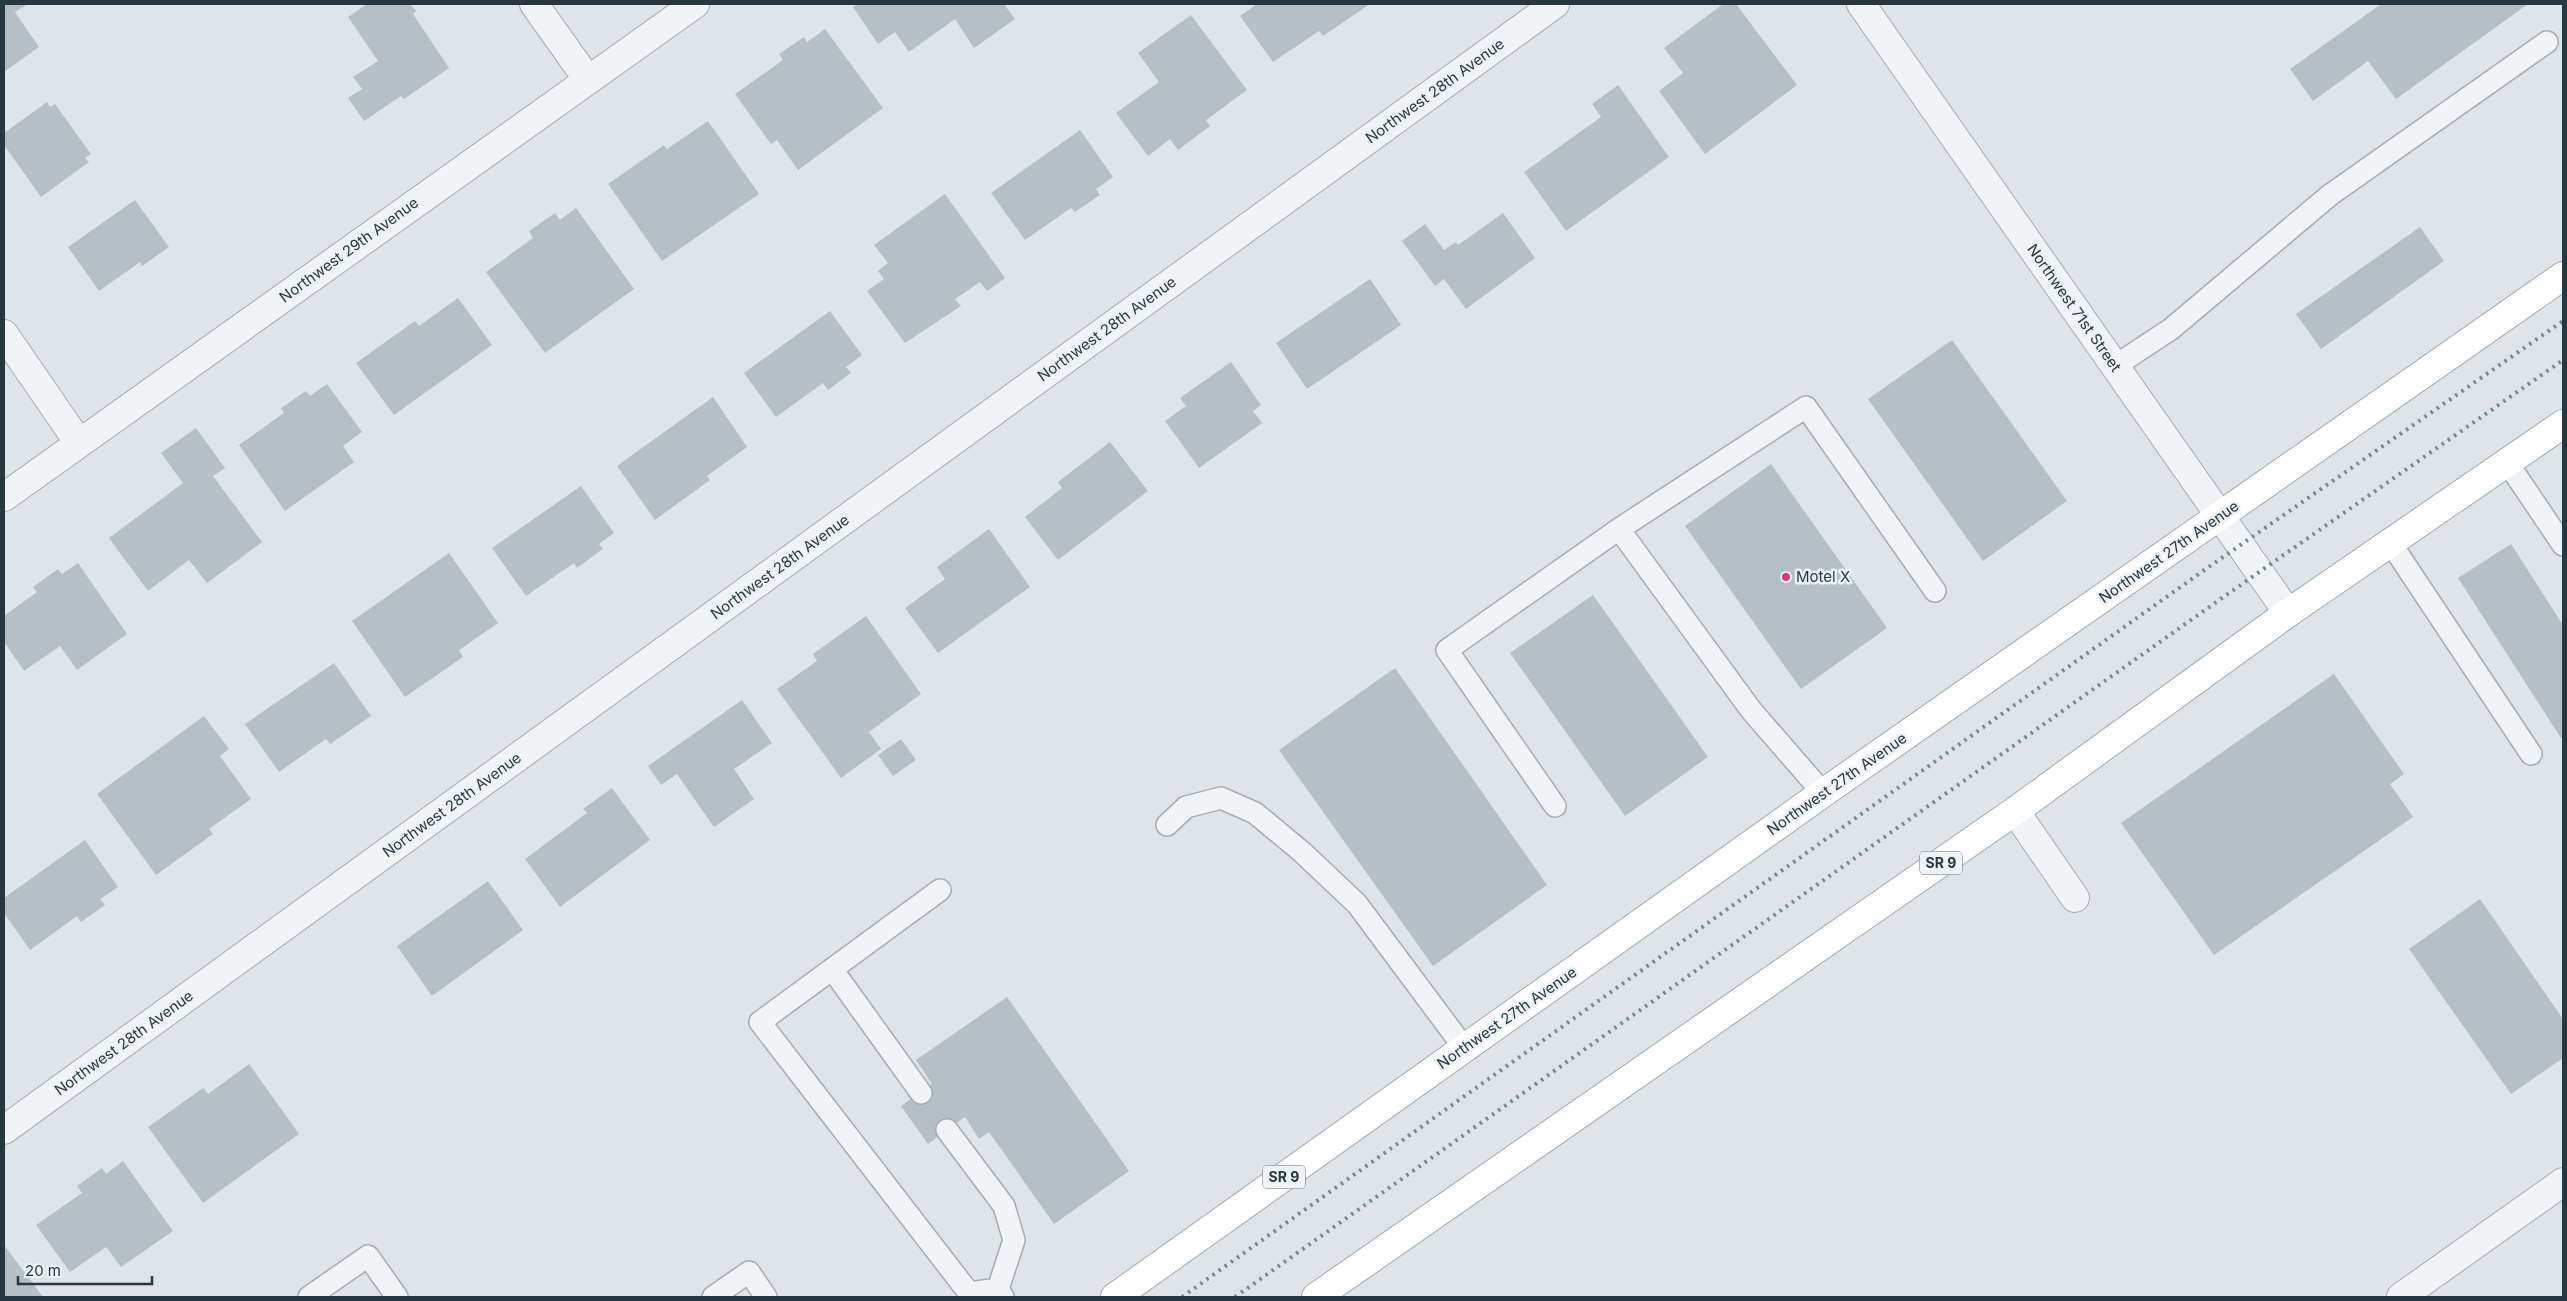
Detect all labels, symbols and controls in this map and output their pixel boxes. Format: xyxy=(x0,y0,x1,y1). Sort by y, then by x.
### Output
street label: Northwest 28th Avenue xyxy=(1362,34,1508,147)
street label: Northwest 29th Avenue xyxy=(276,193,422,306)
street label: Northwest 71st Street xyxy=(2023,240,2126,375)
street label: Northwest 28th Avenue xyxy=(1034,272,1180,385)
street label: Northwest 27th Avenue xyxy=(2095,496,2242,607)
street label: Northwest 28th Avenue xyxy=(707,510,853,623)
place label: Motel X xyxy=(1796,567,1850,586)
marker: Motel X xyxy=(1780,571,1792,583)
street label: Northwest 27th Avenue xyxy=(1763,728,1910,839)
street label: Northwest 28th Avenue xyxy=(379,748,525,861)
road number: SR 9 xyxy=(1920,851,1962,874)
street label: Northwest 27th Avenue xyxy=(1433,962,1580,1073)
street label: Northwest 28th Avenue xyxy=(51,986,197,1099)
road number: SR 9 xyxy=(1263,1166,1305,1188)
scale bar xyxy=(18,1254,151,1286)
text: 20 m xyxy=(25,1261,61,1280)

